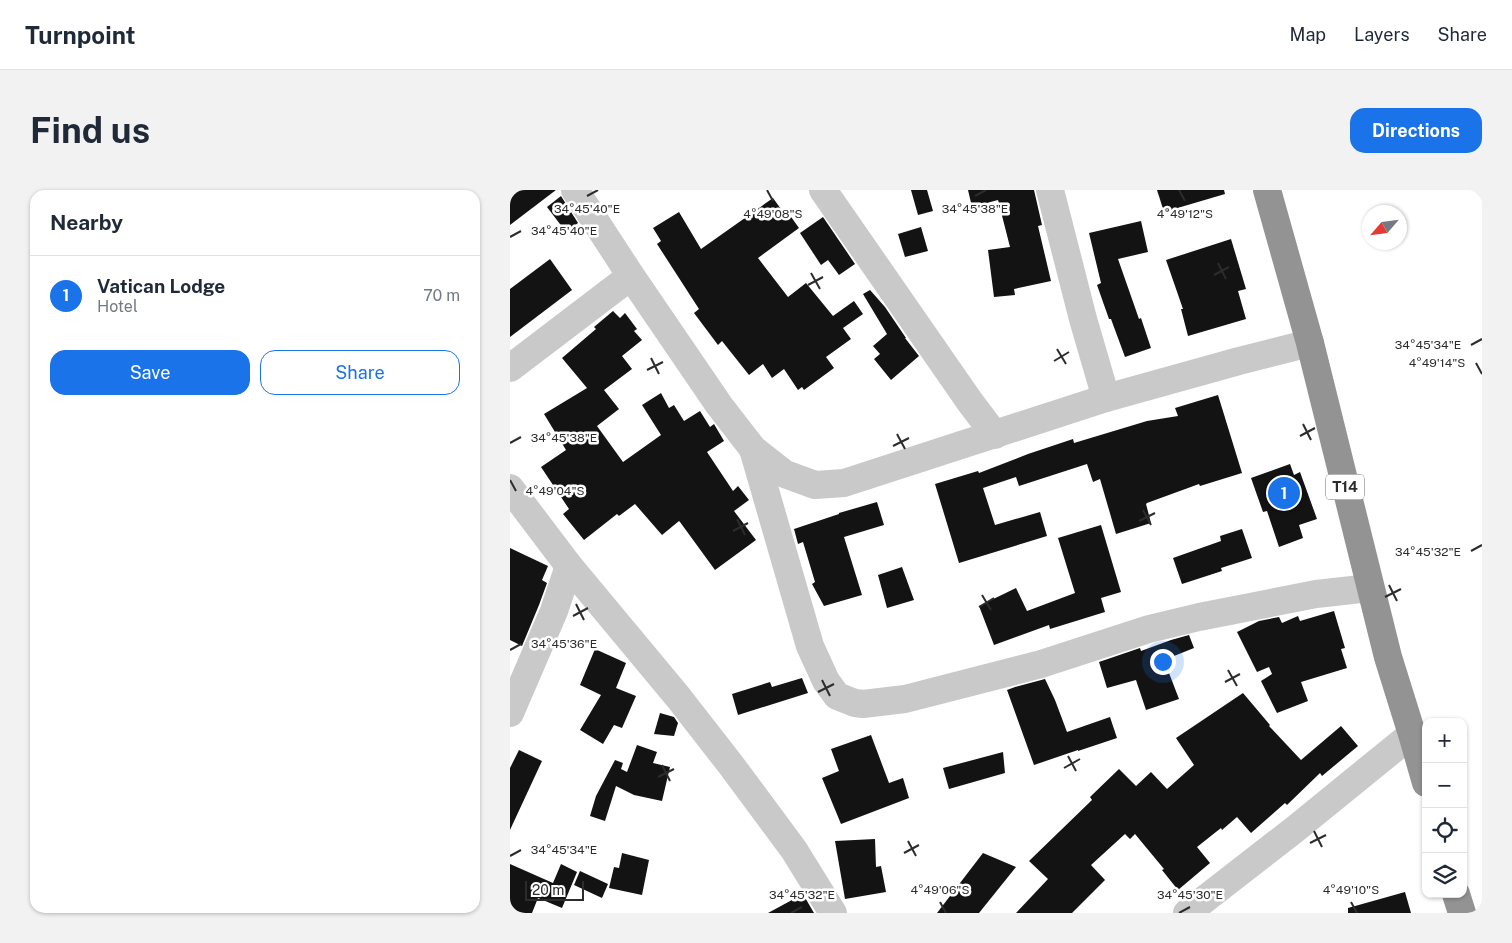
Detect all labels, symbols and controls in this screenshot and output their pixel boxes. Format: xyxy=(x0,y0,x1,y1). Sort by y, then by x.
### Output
text: Turnpoint xyxy=(25,21,135,49)
text: Map xyxy=(1290,24,1326,45)
text: Layers xyxy=(1354,24,1410,45)
text: Share xyxy=(1438,24,1487,45)
button: Directions xyxy=(1350,108,1482,153)
text: Find us xyxy=(30,110,150,151)
text: 34°45'40"E xyxy=(554,202,620,216)
text: 34°45'38"E xyxy=(942,202,1008,216)
north arrow xyxy=(1362,205,1407,250)
text: 4°49'08"S xyxy=(743,207,803,221)
text: 4°49'12"S xyxy=(1157,207,1213,221)
text: Nearby xyxy=(50,210,123,235)
text: 34°45'40"E xyxy=(531,224,597,238)
text: Vatican Lodge xyxy=(97,275,225,297)
text: 1 xyxy=(63,286,69,305)
text: 70 m xyxy=(423,286,460,305)
text: Hotel xyxy=(97,297,138,316)
text: 34°45'34"E xyxy=(1395,338,1461,352)
button: Save xyxy=(50,350,250,395)
button: Share xyxy=(260,350,460,395)
text: 4°49'14"S xyxy=(1409,356,1465,370)
text: 34°45'38"E xyxy=(531,431,597,445)
pin: 1 xyxy=(1268,474,1300,512)
road number: T14 xyxy=(1326,474,1364,500)
text: 4°49'04"S xyxy=(525,484,585,498)
text: 34°45'32"E xyxy=(1395,545,1461,559)
text: 34°45'36"E xyxy=(531,637,597,651)
your location xyxy=(1150,649,1176,675)
map controls xyxy=(1422,718,1467,898)
button: + xyxy=(1422,718,1467,763)
button: − xyxy=(1422,763,1467,808)
button: locate xyxy=(1422,808,1467,853)
text: 34°45'34"E xyxy=(531,843,597,857)
button: layers xyxy=(1422,853,1467,898)
scale bar xyxy=(525,878,584,901)
text: 20 m xyxy=(532,882,564,898)
text: 4°49'06"S xyxy=(911,883,970,897)
text: 4°49'10"S xyxy=(1323,883,1379,897)
text: 34°45'32"E xyxy=(769,888,835,902)
text: 34°45'30"E xyxy=(1157,888,1223,902)

